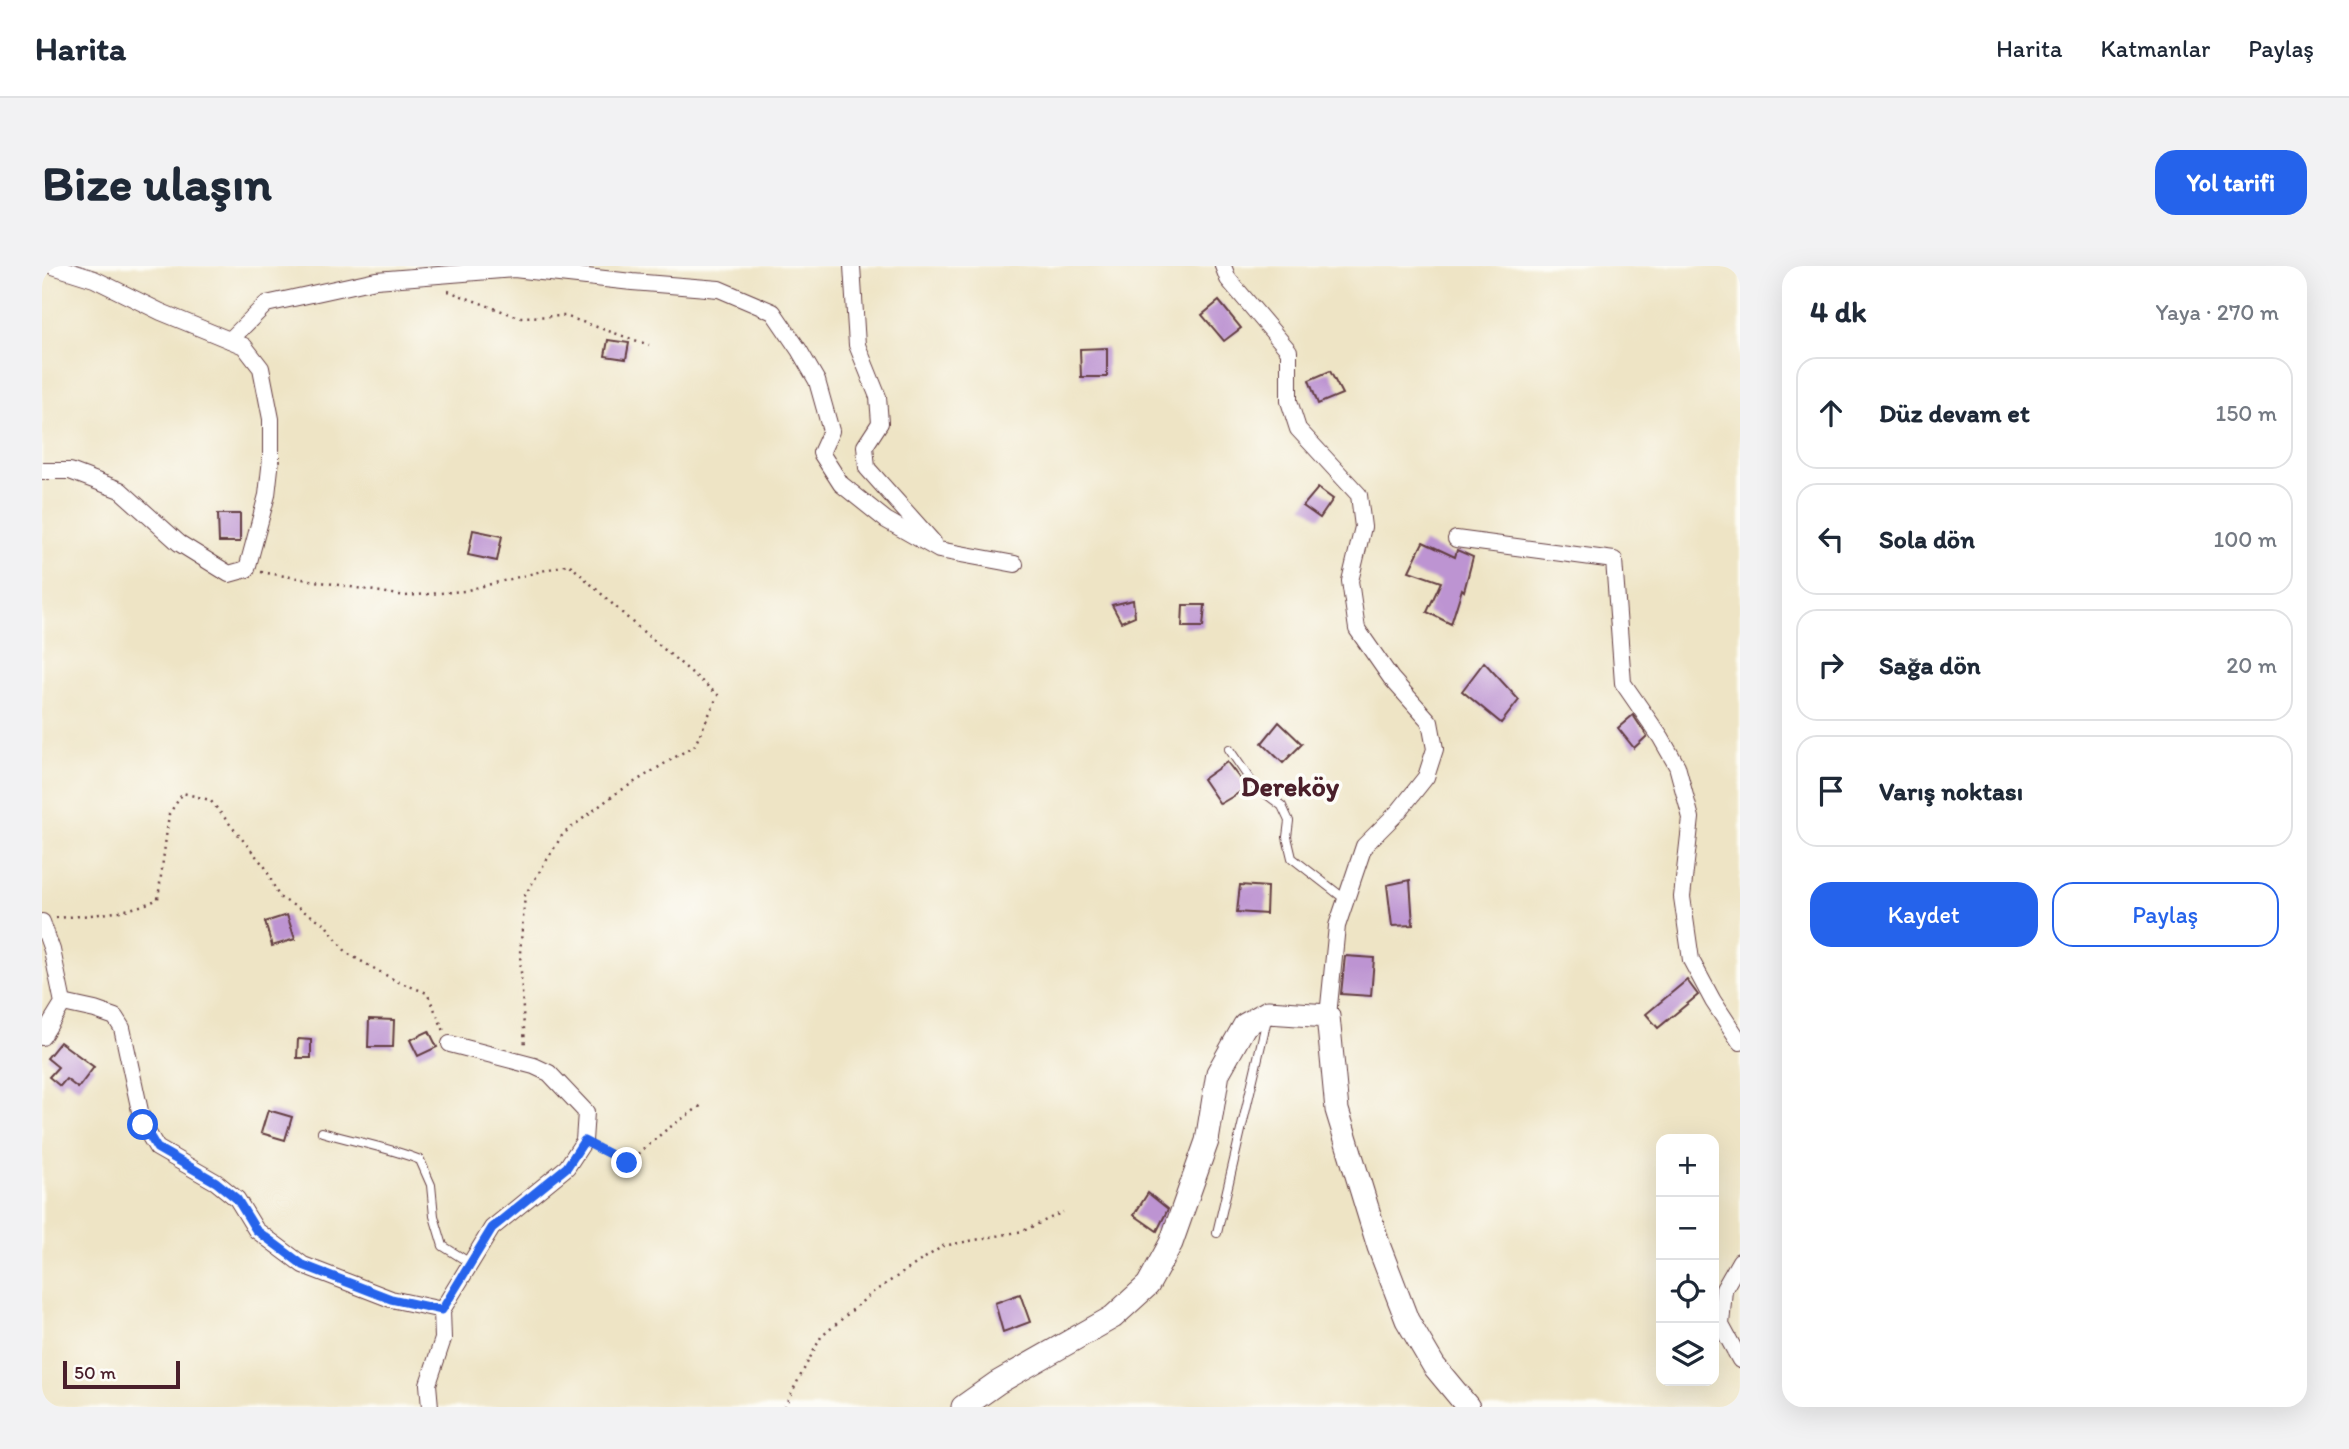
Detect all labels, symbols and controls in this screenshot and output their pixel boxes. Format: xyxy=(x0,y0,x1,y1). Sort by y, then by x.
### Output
text: Harita xyxy=(35,29,126,68)
text: Harita xyxy=(1996,34,2062,63)
text: Katmanlar xyxy=(2100,34,2210,63)
text: Paylaş xyxy=(2248,34,2314,63)
button: Yol tarifi xyxy=(2155,150,2307,215)
text: Bize ulaşın xyxy=(42,153,272,212)
text: 4 dk xyxy=(1810,293,1867,330)
text: Yaya · 270 m xyxy=(2156,298,2279,326)
icon: ahead xyxy=(1812,394,1850,432)
text: Düz devam et xyxy=(1879,397,2030,429)
text: 150 m xyxy=(2216,399,2277,427)
icon: left xyxy=(1812,520,1850,558)
text: Sola dön xyxy=(1879,523,1975,555)
text: 100 m xyxy=(2213,525,2277,553)
icon: right xyxy=(1812,646,1850,684)
text: Sağa dön xyxy=(1879,649,1981,681)
text: 20 m xyxy=(2226,651,2277,679)
district label: Dereköy xyxy=(1241,769,1340,803)
icon: arrive xyxy=(1812,772,1850,810)
text: Varış noktası xyxy=(1879,775,2023,807)
button: Kaydet xyxy=(1810,882,2038,947)
button: Paylaş xyxy=(2052,882,2279,947)
route start xyxy=(127,1109,158,1140)
map controls xyxy=(1656,1134,1719,1386)
button: + xyxy=(1656,1134,1719,1197)
route end xyxy=(611,1147,642,1178)
button: − xyxy=(1656,1197,1719,1260)
button: locate xyxy=(1656,1260,1719,1323)
button: layers xyxy=(1656,1323,1719,1386)
scale bar xyxy=(63,1358,180,1390)
text: 50 m xyxy=(74,1361,116,1384)

